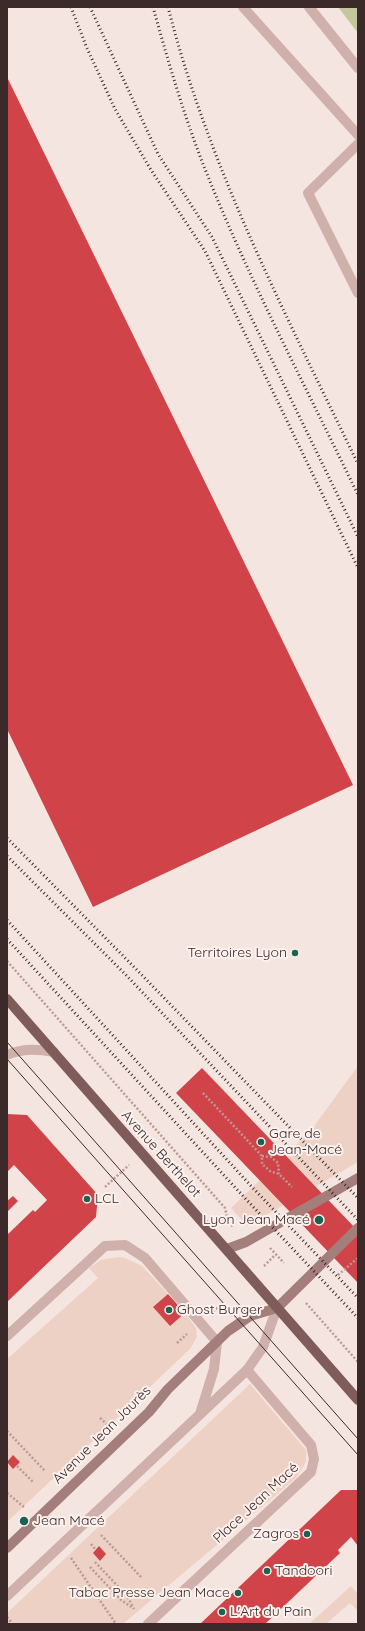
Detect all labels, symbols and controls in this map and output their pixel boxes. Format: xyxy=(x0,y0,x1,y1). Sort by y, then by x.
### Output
place label: Territoires Lyon xyxy=(187,945,287,961)
marker: Territoires Lyon xyxy=(290,948,300,958)
street label: Avenue Berthelot xyxy=(118,1107,204,1201)
place label: Gare de Jean-Macé xyxy=(269,1126,342,1158)
marker: Gare de Jean-Macé xyxy=(256,1137,266,1147)
place label: LCL xyxy=(95,1191,119,1207)
marker: LCL xyxy=(82,1194,92,1204)
place label: Lyon Jean Macé xyxy=(203,1212,310,1228)
marker: Lyon Jean Macé xyxy=(313,1214,325,1226)
place label: Ghost Burger xyxy=(177,1302,262,1318)
marker: Ghost Burger xyxy=(164,1305,174,1315)
street label: Avenue Jean Jaurès xyxy=(49,1382,155,1488)
street label: Place Jean Macé xyxy=(210,1459,302,1547)
place label: Jean Macé xyxy=(33,1513,105,1529)
marker: Jean Macé xyxy=(18,1515,30,1527)
place label: Zagros xyxy=(253,1526,299,1542)
marker: Zagros xyxy=(302,1529,312,1539)
place label: Tandoori xyxy=(275,1563,332,1579)
marker: Tandoori xyxy=(262,1566,272,1576)
place label: Tabac Presse Jean Mace xyxy=(69,1585,230,1601)
marker: Tabac Presse Jean Mace xyxy=(233,1588,243,1598)
place label: L'Art du Pain xyxy=(230,1604,312,1620)
marker: L'Art du Pain xyxy=(217,1607,227,1617)

